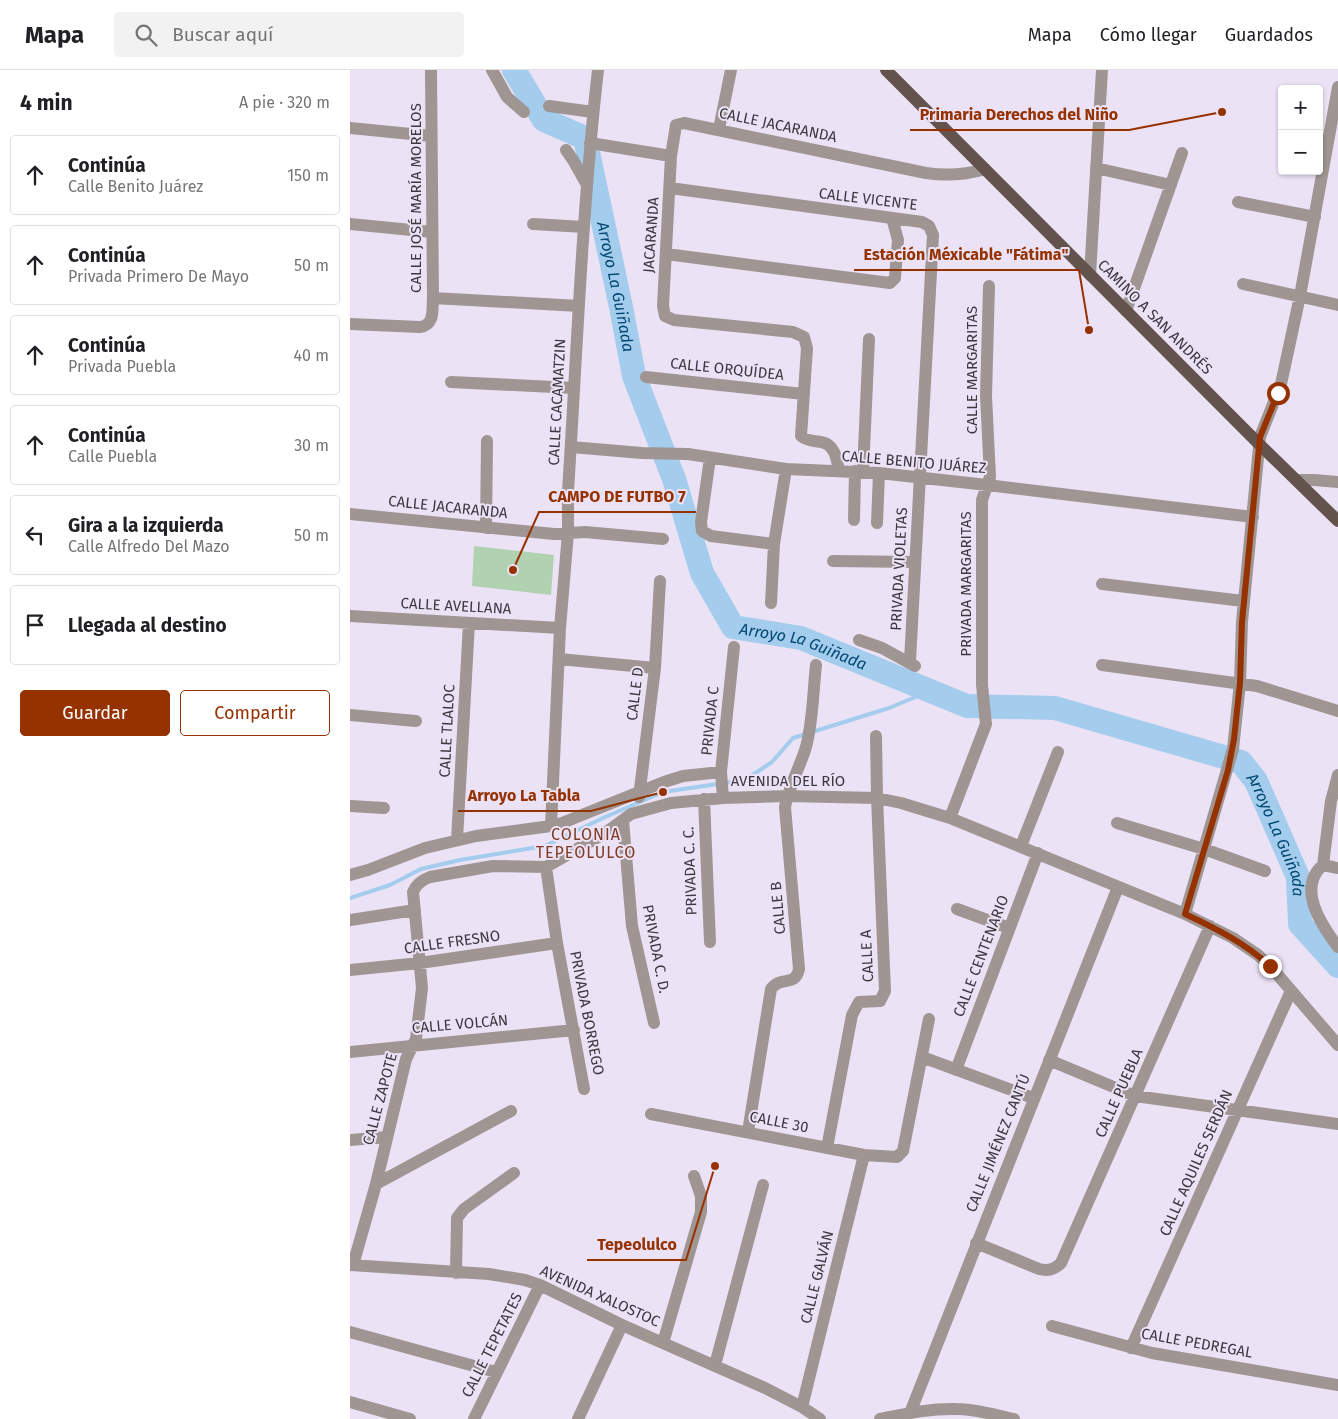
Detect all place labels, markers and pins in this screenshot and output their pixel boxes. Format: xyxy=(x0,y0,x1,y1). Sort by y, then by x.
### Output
callout: Primaria Derechos del Niño xyxy=(910,99,1129,130)
callout: Estación Méxicable "Fátima" xyxy=(854,239,1079,270)
callout: CAMPO DE FUTBO 7 xyxy=(539,481,696,512)
callout: Arroyo La Tabla xyxy=(458,780,591,811)
callout: Tepeolulco xyxy=(587,1229,686,1260)

